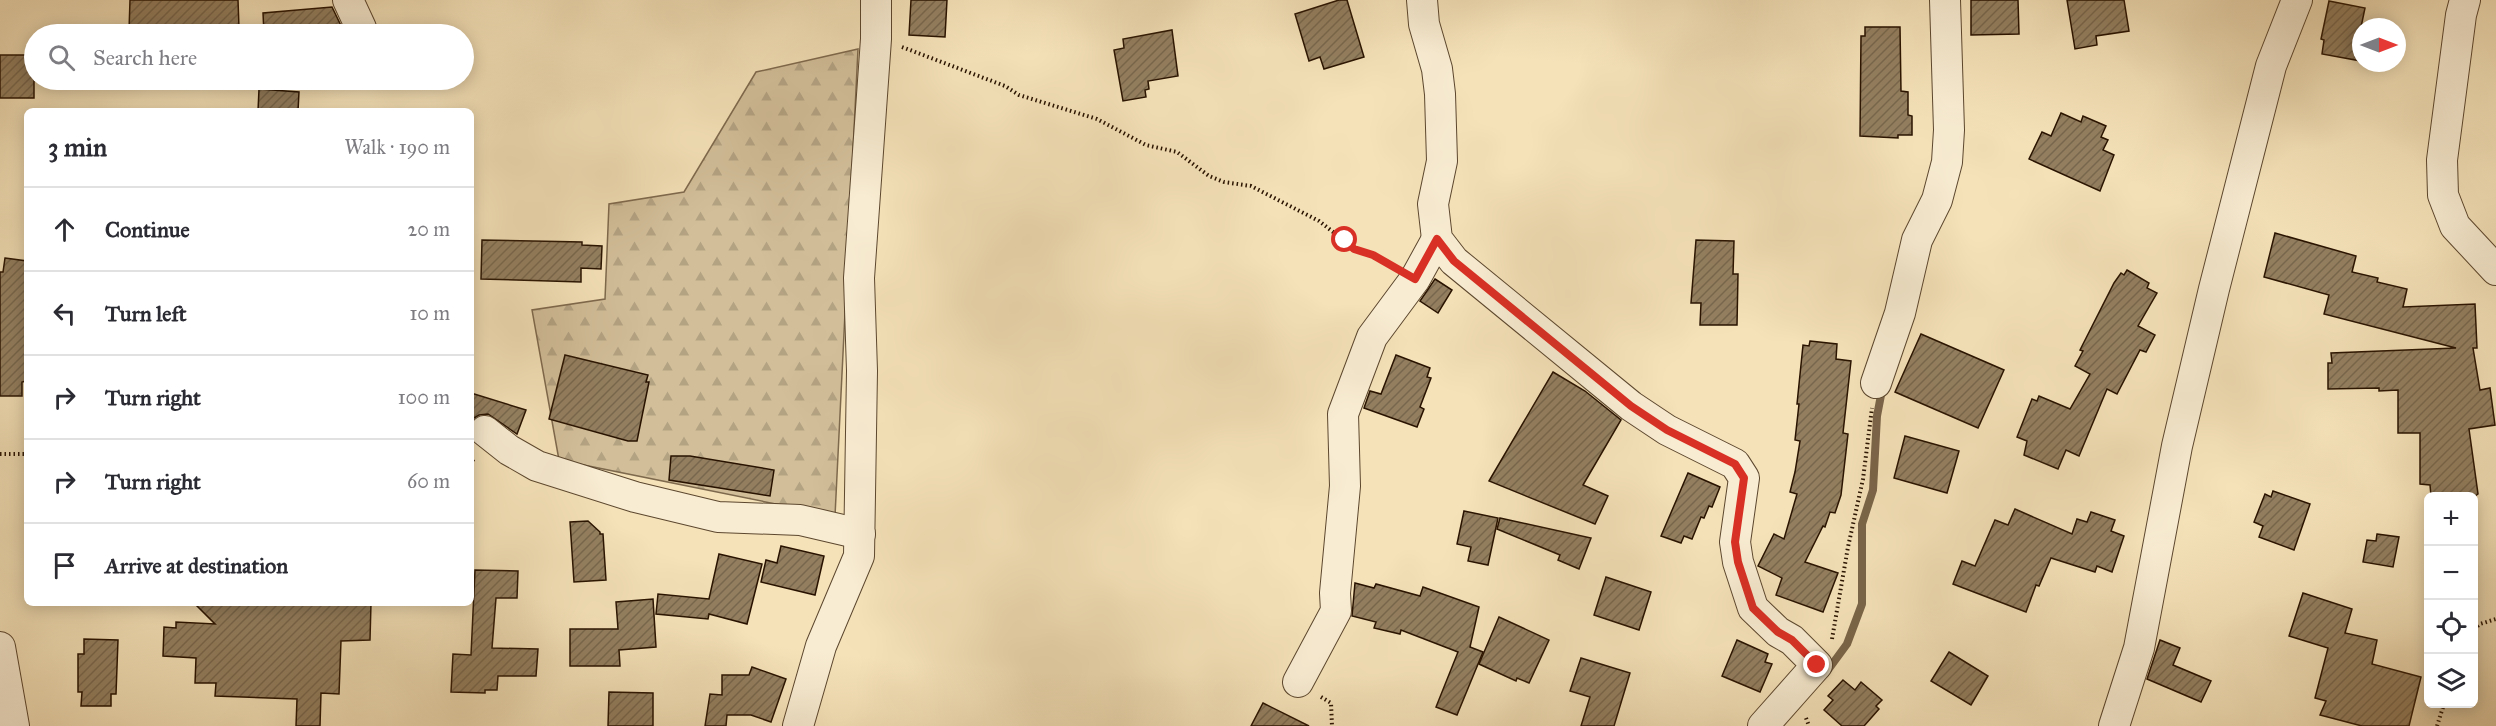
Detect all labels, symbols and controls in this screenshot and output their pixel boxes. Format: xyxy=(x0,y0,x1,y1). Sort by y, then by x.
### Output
north arrow xyxy=(2352,18,2406,72)
search box xyxy=(24,24,474,90)
icon: search xyxy=(45,41,78,74)
text: Search here xyxy=(93,44,197,71)
text: 3 min xyxy=(48,131,107,163)
text: Walk · 190 m xyxy=(345,135,450,159)
icon: ahead xyxy=(48,213,81,246)
text: Continue xyxy=(105,216,190,243)
text: 20 m xyxy=(407,217,450,241)
route start xyxy=(1331,226,1357,252)
icon: left xyxy=(48,297,81,330)
text: Turn left xyxy=(105,300,187,327)
text: 10 m xyxy=(409,301,450,325)
icon: right xyxy=(48,381,81,414)
text: Turn right xyxy=(105,384,201,411)
text: 100 m xyxy=(398,385,450,409)
icon: right xyxy=(48,465,81,498)
text: Turn right xyxy=(105,468,201,495)
text: 60 m xyxy=(407,469,450,493)
map controls xyxy=(2424,492,2478,708)
button: + xyxy=(2424,492,2478,546)
button: − xyxy=(2424,546,2478,600)
icon: arrive xyxy=(48,549,81,582)
text: Arrive at destination xyxy=(105,552,288,579)
button: locate xyxy=(2424,600,2478,654)
route end xyxy=(1803,651,1829,677)
button: layers xyxy=(2424,654,2478,708)

